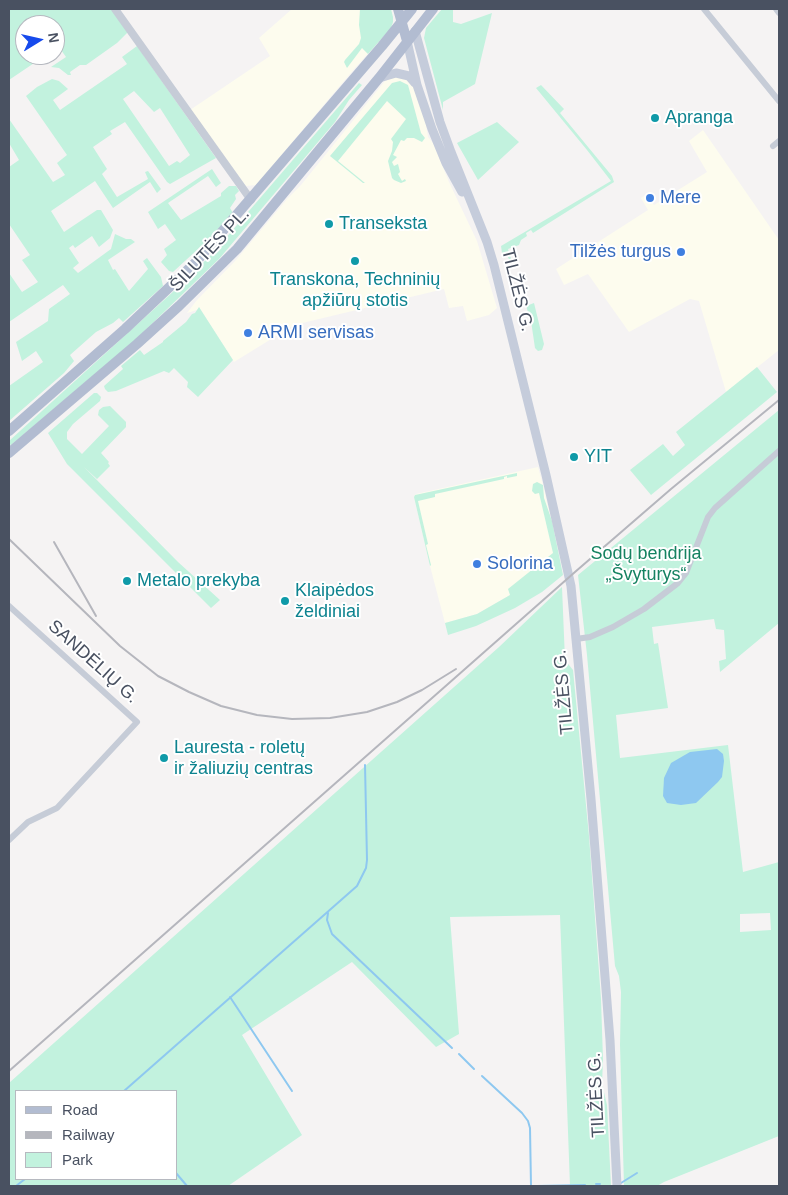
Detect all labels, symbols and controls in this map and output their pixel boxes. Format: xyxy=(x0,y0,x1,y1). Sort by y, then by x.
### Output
north arrow xyxy=(15,15,65,65)
text: N xyxy=(45,32,63,44)
place label: Apranga xyxy=(665,107,733,129)
marker: Apranga xyxy=(649,112,661,124)
place label: Mere xyxy=(660,187,701,209)
marker: Mere xyxy=(644,192,656,204)
street label: ŠILUTĖS PL. xyxy=(166,203,254,297)
place label: Transeksta xyxy=(339,213,427,235)
marker: Transeksta xyxy=(323,218,335,230)
place label: Tilžės turgus xyxy=(570,241,671,263)
street label: TILŽĖS G. xyxy=(496,246,538,334)
marker: Tilžės turgus xyxy=(675,246,687,258)
marker: Transkona, Techninių apžiūrų stotis xyxy=(349,255,361,267)
place label: Transkona, Techninių apžiūrų stotis xyxy=(270,269,440,312)
place label: ARMI servisas xyxy=(258,322,374,344)
marker: ARMI servisas xyxy=(242,327,254,339)
place label: YIT xyxy=(584,446,612,468)
marker: YIT xyxy=(568,451,580,463)
park label: Sodų bendrija „Švyturys“ xyxy=(590,543,702,586)
place label: Solorina xyxy=(487,553,553,575)
marker: Solorina xyxy=(471,558,483,570)
place label: Metalo prekyba xyxy=(137,570,260,592)
marker: Metalo prekyba xyxy=(121,575,133,587)
place label: Klaipėdos želdiniai xyxy=(295,580,374,622)
marker: Klaipėdos želdiniai xyxy=(279,595,291,607)
street label: SANDĖLIŲ G. xyxy=(43,616,143,708)
street label: TILŽĖS G. xyxy=(550,649,578,735)
place label: Lauresta - roletų ir žaliuzių centras xyxy=(174,737,313,780)
marker: Lauresta - roletų ir žaliuzių centras xyxy=(158,752,170,764)
street label: TILŽĖS G. xyxy=(584,1052,610,1138)
legend xyxy=(15,1090,178,1180)
text: Road xyxy=(62,1101,98,1118)
text: Railway xyxy=(62,1126,115,1143)
text: Park xyxy=(62,1151,93,1168)

